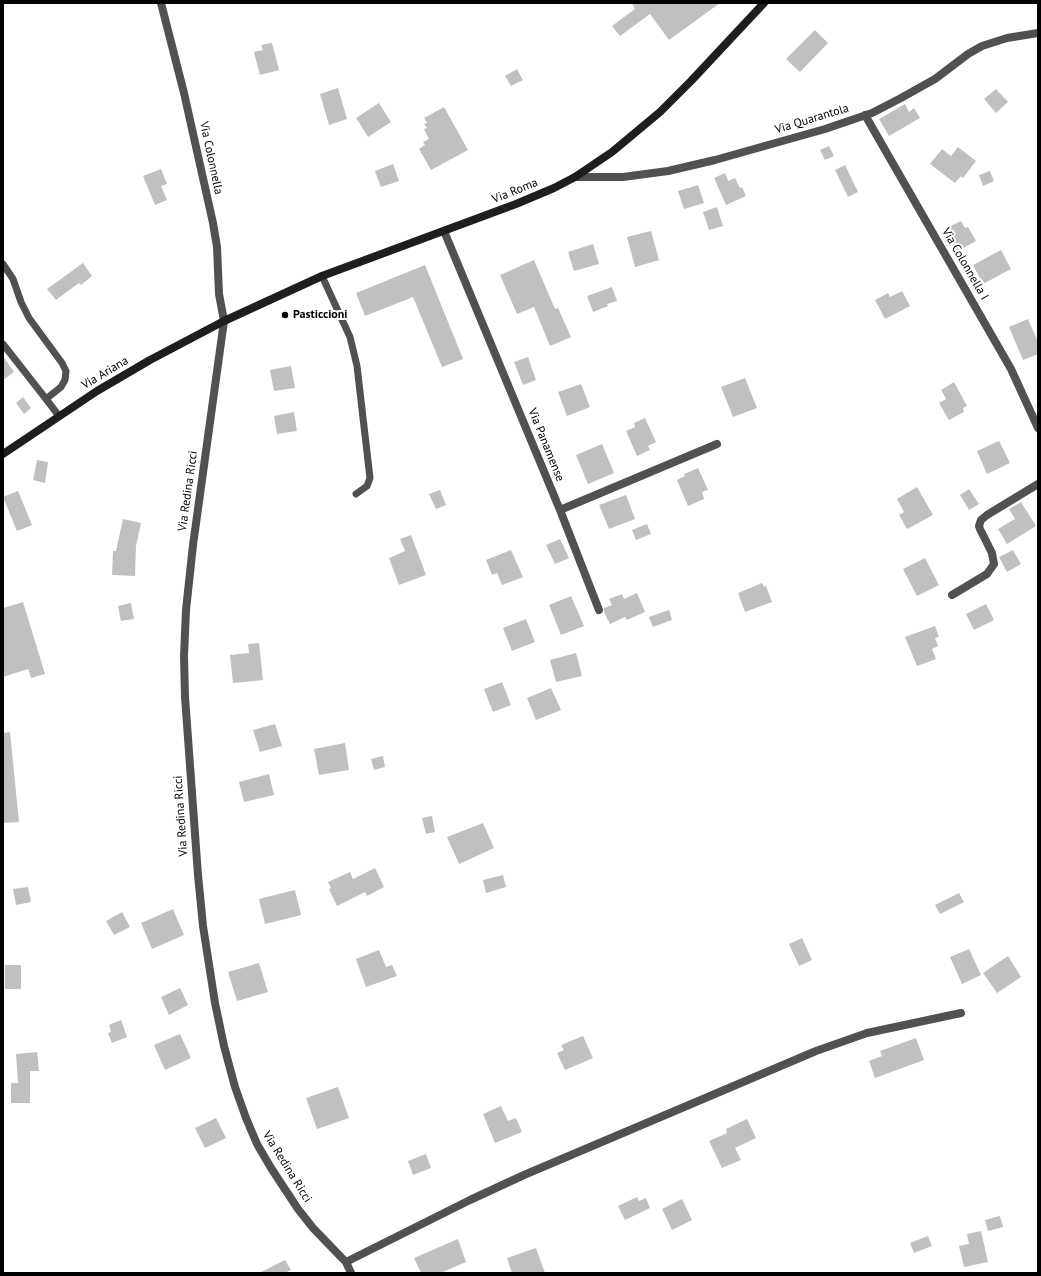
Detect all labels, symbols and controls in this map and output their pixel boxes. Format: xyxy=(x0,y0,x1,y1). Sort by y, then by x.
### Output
street label: Via Quarantola xyxy=(773,101,851,137)
street label: Via Colonnella xyxy=(196,120,226,196)
street label: Via Roma xyxy=(490,175,540,207)
street label: Via Colonnella I xyxy=(939,225,991,303)
place label: Pasticcioni xyxy=(293,308,348,322)
marker: Pasticcioni xyxy=(280,310,290,320)
street label: Via Ariana xyxy=(79,353,131,393)
street label: Via Panamense xyxy=(525,406,567,484)
street label: Via Redina Ricci xyxy=(175,450,201,532)
street label: Via Redina Ricci xyxy=(171,775,191,857)
street label: Via Redina Ricci xyxy=(259,1129,315,1205)

